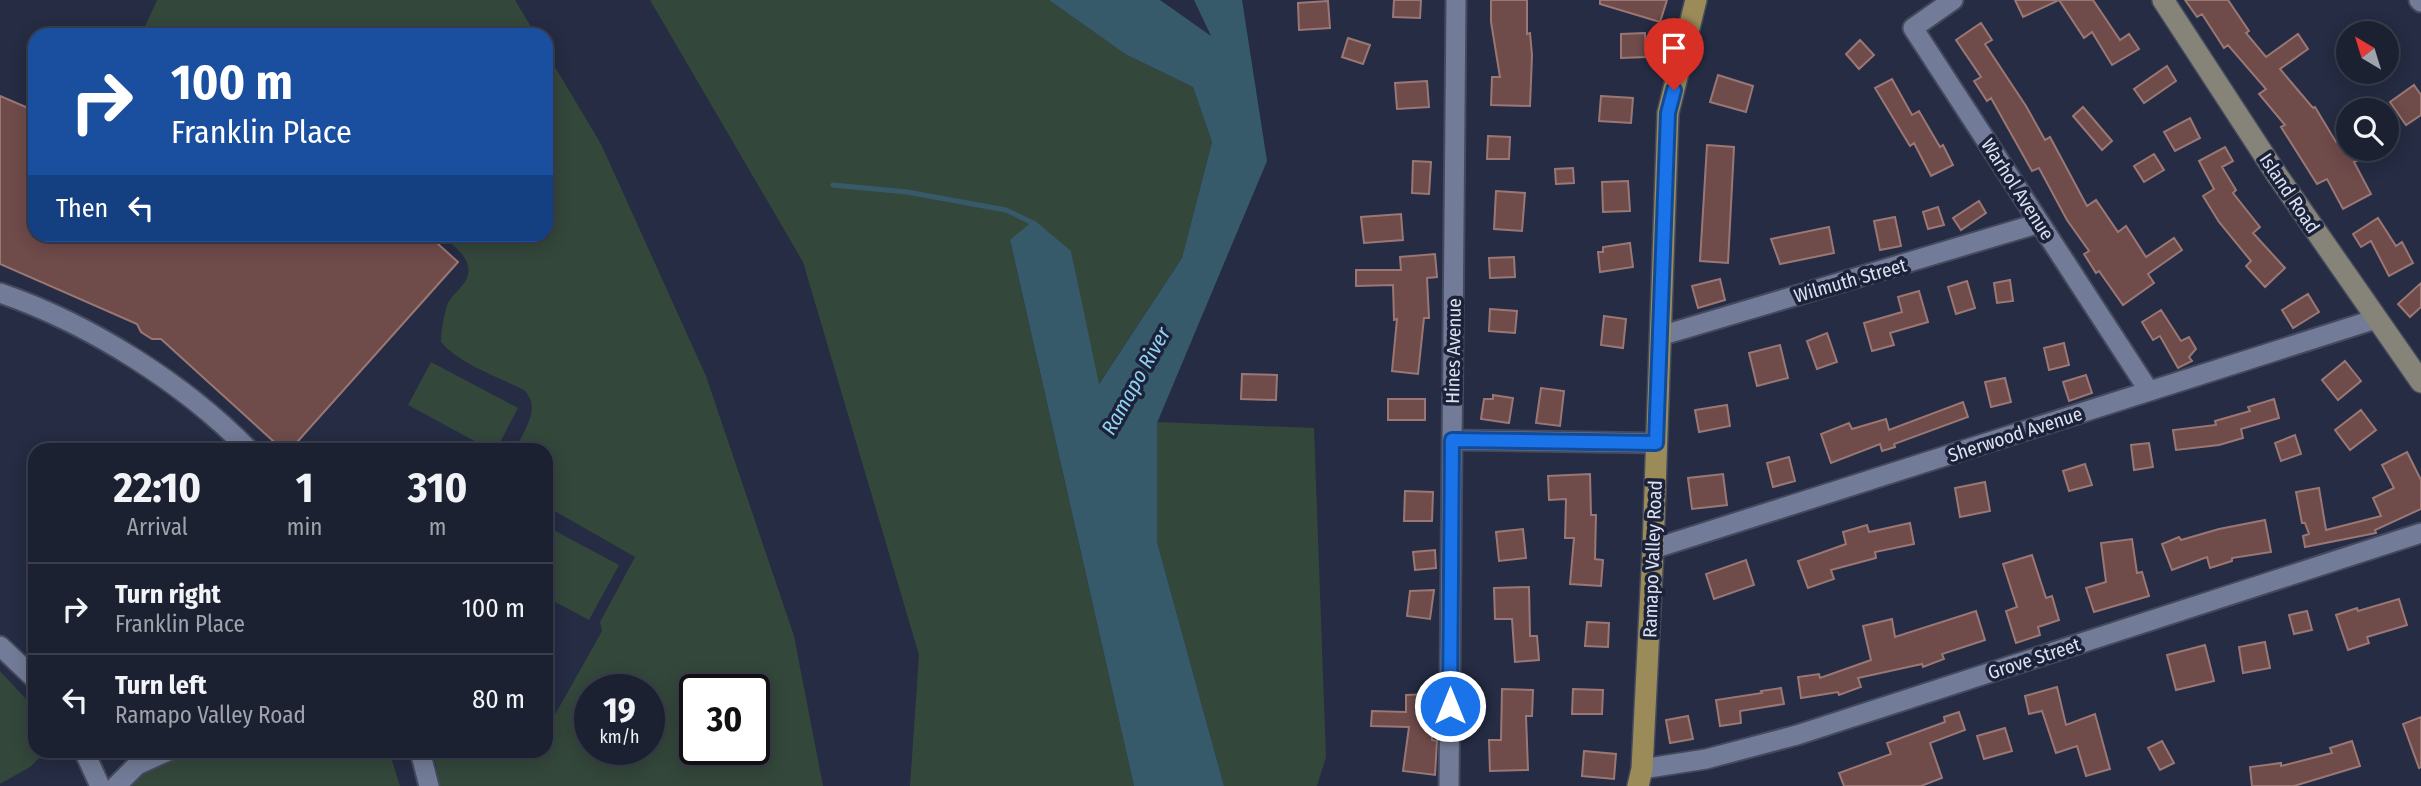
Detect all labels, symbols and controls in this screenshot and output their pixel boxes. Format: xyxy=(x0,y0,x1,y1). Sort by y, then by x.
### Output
pin xyxy=(1644,18,1704,90)
north arrow xyxy=(2336,21,2399,84)
map controls xyxy=(2336,21,2399,161)
icon: arrive xyxy=(1655,29,1693,67)
text: 100 m xyxy=(171,53,293,112)
icon: right xyxy=(56,56,147,147)
button: search xyxy=(2336,98,2399,161)
text: Franklin Place xyxy=(171,113,352,151)
street label: Warhol Avenue xyxy=(1976,134,2059,244)
street label: Island Road xyxy=(2255,149,2325,238)
icon: left xyxy=(122,189,160,227)
text: Then xyxy=(56,193,108,224)
street label: Wilmuth Street xyxy=(1791,253,1910,308)
street label: Hines Avenue xyxy=(1441,298,1466,404)
water label: Ramapo River xyxy=(1096,322,1177,439)
street label: Sherwood Avenue xyxy=(1945,402,2085,467)
text: 22:10 xyxy=(113,463,201,513)
text: 1 xyxy=(296,463,313,513)
text: 310 xyxy=(408,463,468,513)
street label: Ramapo Valley Road xyxy=(1638,480,1667,638)
text: Arrival xyxy=(127,513,188,541)
text: min xyxy=(287,513,322,541)
text: m xyxy=(429,513,447,541)
text: Turn right xyxy=(115,579,221,610)
icon: right xyxy=(56,590,94,628)
text: 100 m xyxy=(462,593,525,624)
text: Franklin Place xyxy=(115,610,245,638)
street label: Grove Street xyxy=(1985,632,2084,684)
position arrow xyxy=(1413,669,1487,743)
text: Turn left xyxy=(115,670,207,701)
speed limit sign: 30 xyxy=(679,674,770,765)
icon: left xyxy=(56,681,94,719)
text: 80 m xyxy=(472,684,525,715)
text: 19 xyxy=(603,689,636,731)
text: Ramapo Valley Road xyxy=(115,701,306,729)
text: km/h xyxy=(599,726,640,748)

